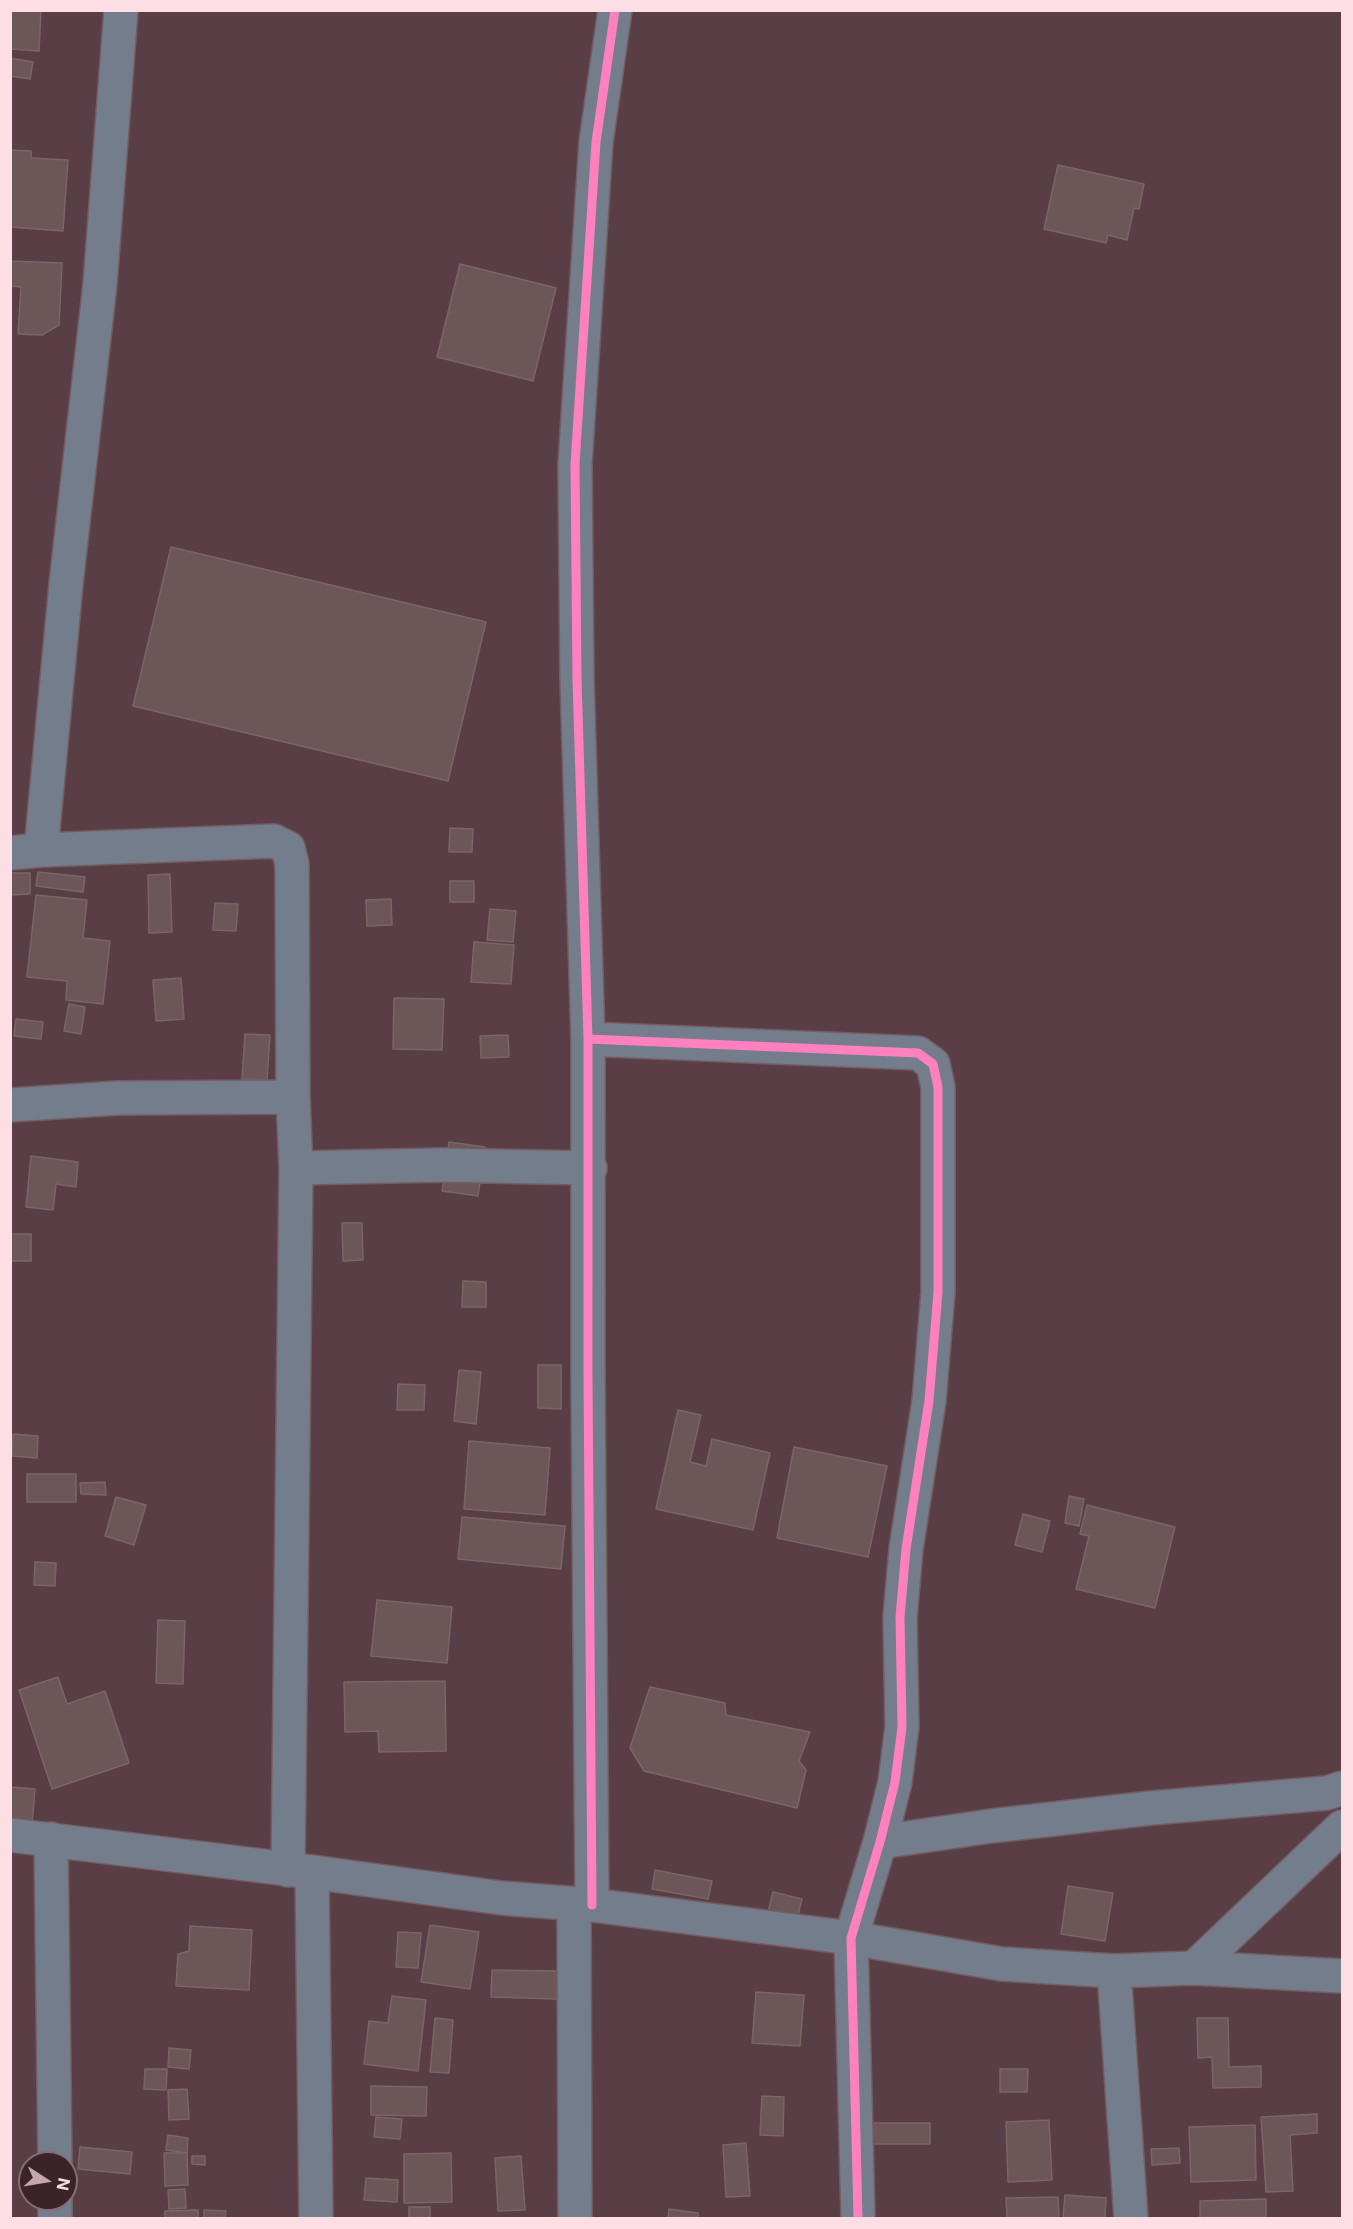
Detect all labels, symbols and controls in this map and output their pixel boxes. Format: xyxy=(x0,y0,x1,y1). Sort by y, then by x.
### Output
north arrow xyxy=(18,2151,78,2211)
text: N xyxy=(53,2176,75,2192)

